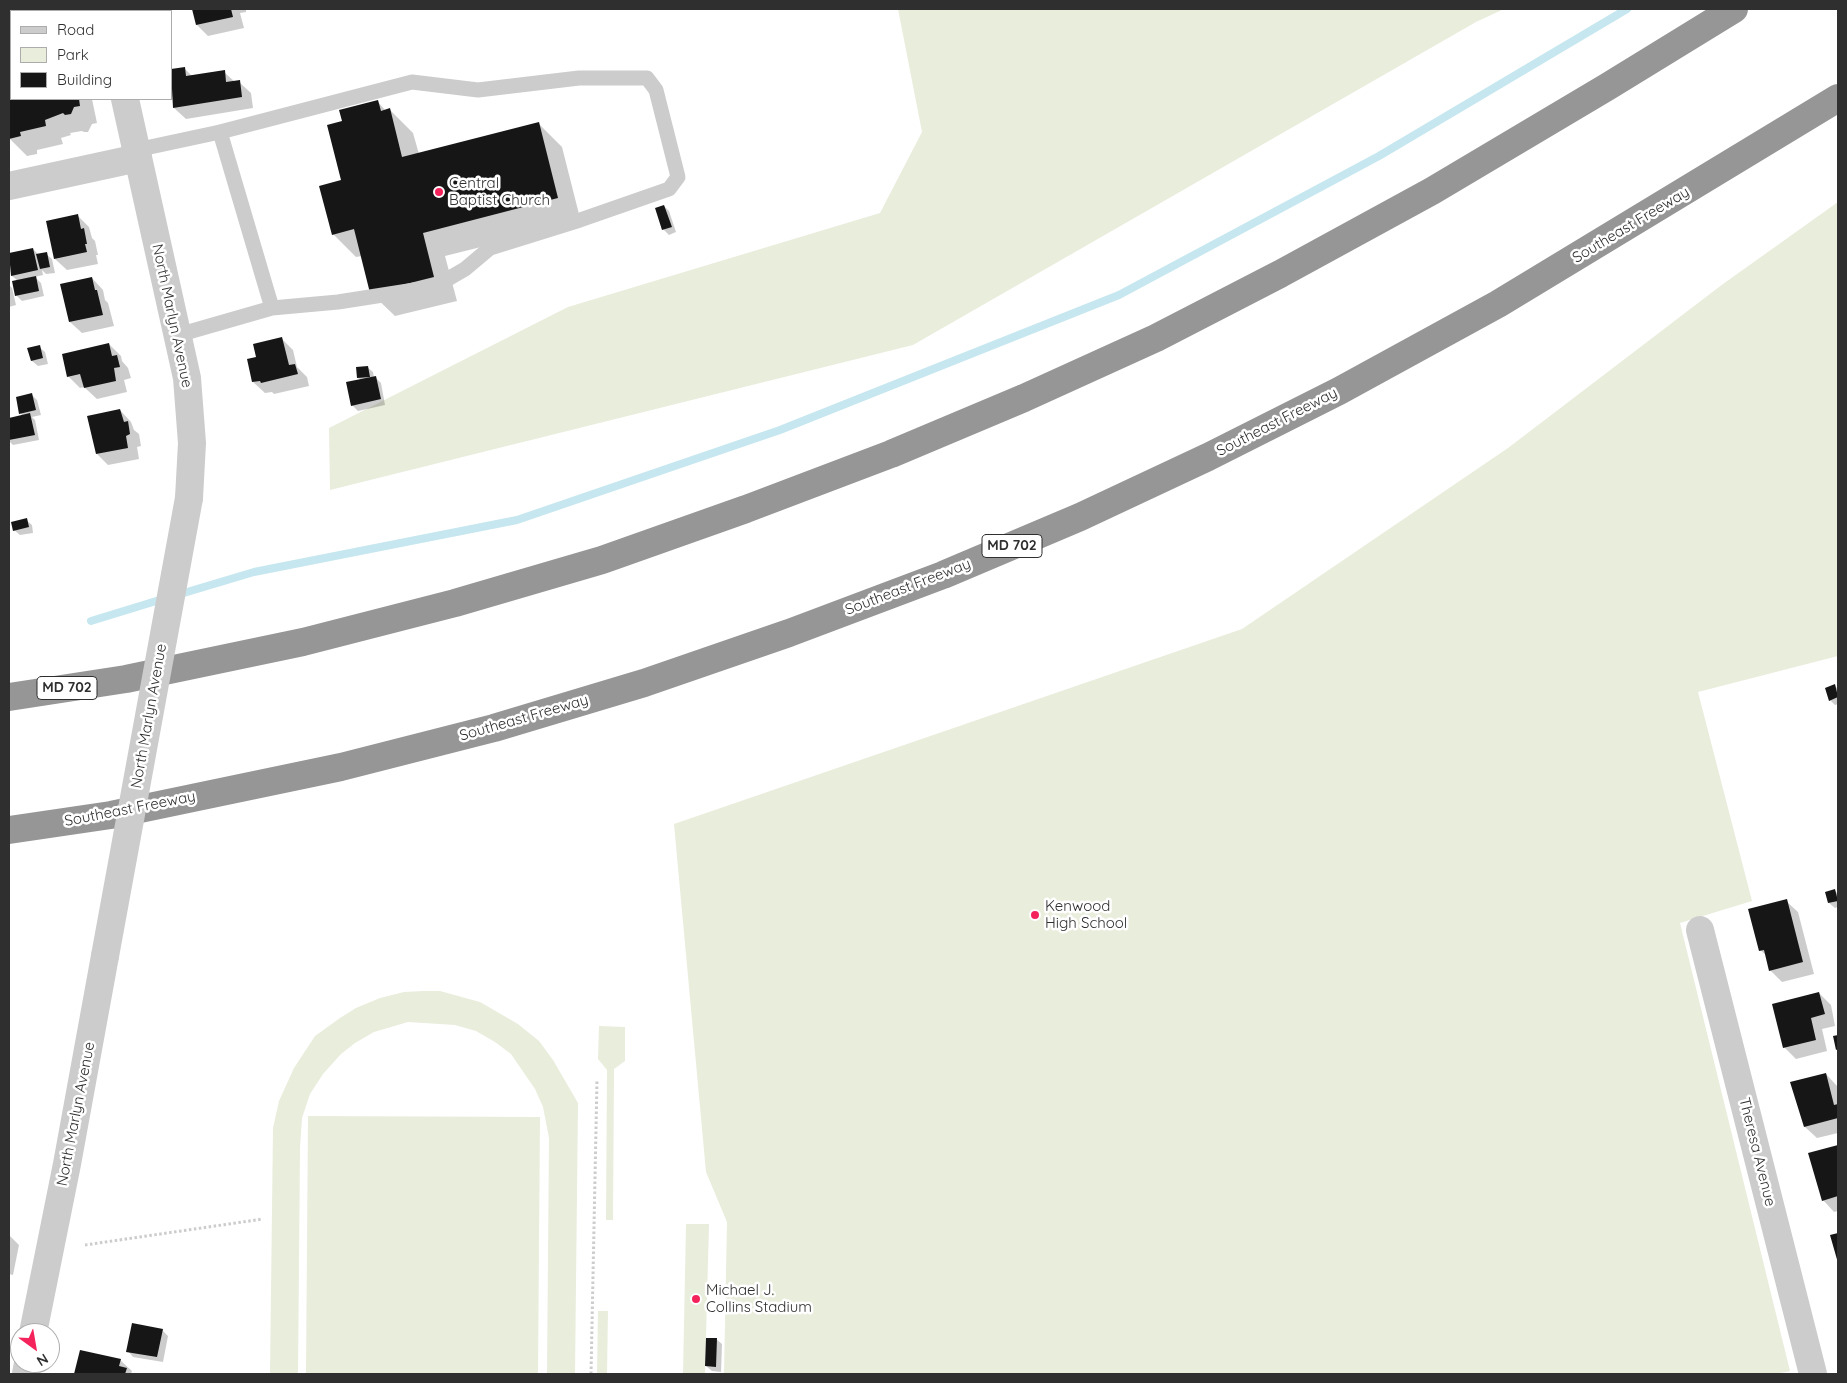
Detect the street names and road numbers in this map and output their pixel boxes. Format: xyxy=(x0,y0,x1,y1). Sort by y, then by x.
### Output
street label: Southeast Freeway xyxy=(1569,183,1693,267)
street label: North Marlyn Avenue xyxy=(148,242,196,390)
street label: Southeast Freeway xyxy=(1214,384,1340,460)
road number: MD 702 xyxy=(982,534,1042,558)
street label: Southeast Freeway xyxy=(843,555,973,619)
street label: North Marlyn Avenue xyxy=(127,642,171,790)
road number: MD 702 xyxy=(37,676,97,700)
street label: Southeast Freeway xyxy=(458,691,590,745)
street label: Southeast Freeway xyxy=(63,787,197,831)
street label: North Marlyn Avenue xyxy=(53,1040,99,1188)
street label: Theresa Avenue xyxy=(1735,1096,1779,1208)

